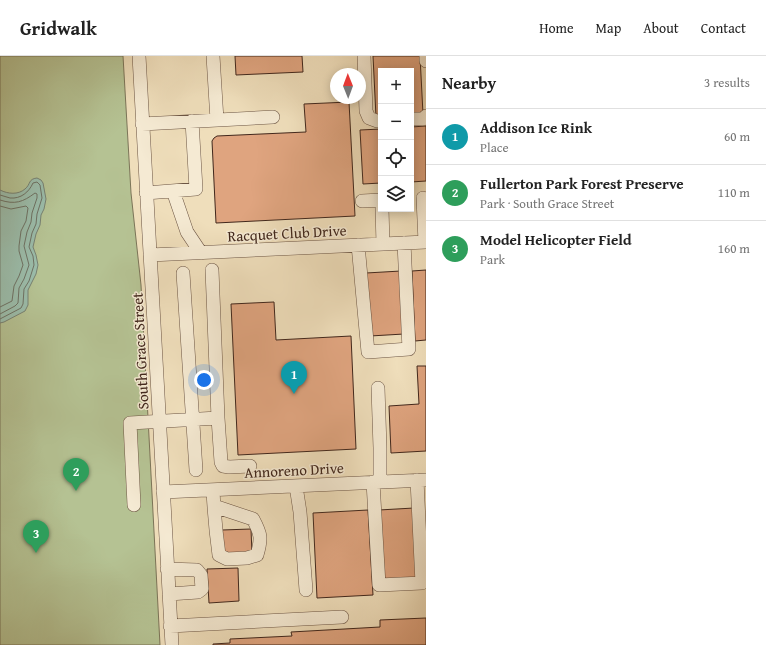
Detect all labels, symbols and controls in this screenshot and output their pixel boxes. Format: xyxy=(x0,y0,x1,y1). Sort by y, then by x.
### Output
text: Gridwalk xyxy=(20,14,97,42)
text: Home xyxy=(539,18,574,38)
text: Map xyxy=(596,18,621,38)
text: About xyxy=(643,18,679,38)
text: Contact xyxy=(701,18,746,38)
north arrow xyxy=(330,68,366,104)
map controls xyxy=(378,68,414,212)
button: + xyxy=(378,68,414,104)
text: Nearby xyxy=(442,70,496,95)
text: 3 results xyxy=(704,73,750,92)
button: − xyxy=(378,104,414,140)
text: Addison Ice Rink xyxy=(480,117,592,138)
text: 1 xyxy=(452,127,458,146)
text: 60 m xyxy=(724,127,750,146)
text: Place xyxy=(480,138,509,157)
button: locate xyxy=(378,140,414,176)
text: Fullerton Park Forest Preserve xyxy=(480,173,684,194)
button: layers xyxy=(378,176,414,212)
text: 2 xyxy=(452,183,458,202)
text: 110 m xyxy=(718,183,750,202)
text: Park · South Grace Street xyxy=(480,194,614,213)
street label: Racquet Club Drive xyxy=(227,219,347,247)
text: Model Helicopter Field xyxy=(480,229,632,250)
text: 3 xyxy=(452,239,458,258)
text: 160 m xyxy=(718,239,750,258)
text: Park xyxy=(480,250,505,269)
street label: South Grace Street xyxy=(126,291,154,410)
pin: 1 xyxy=(281,361,307,394)
your location xyxy=(194,370,214,390)
street label: Annoreno Drive xyxy=(244,457,344,483)
pin: 2 xyxy=(63,458,89,491)
pin: 3 xyxy=(23,520,49,553)

